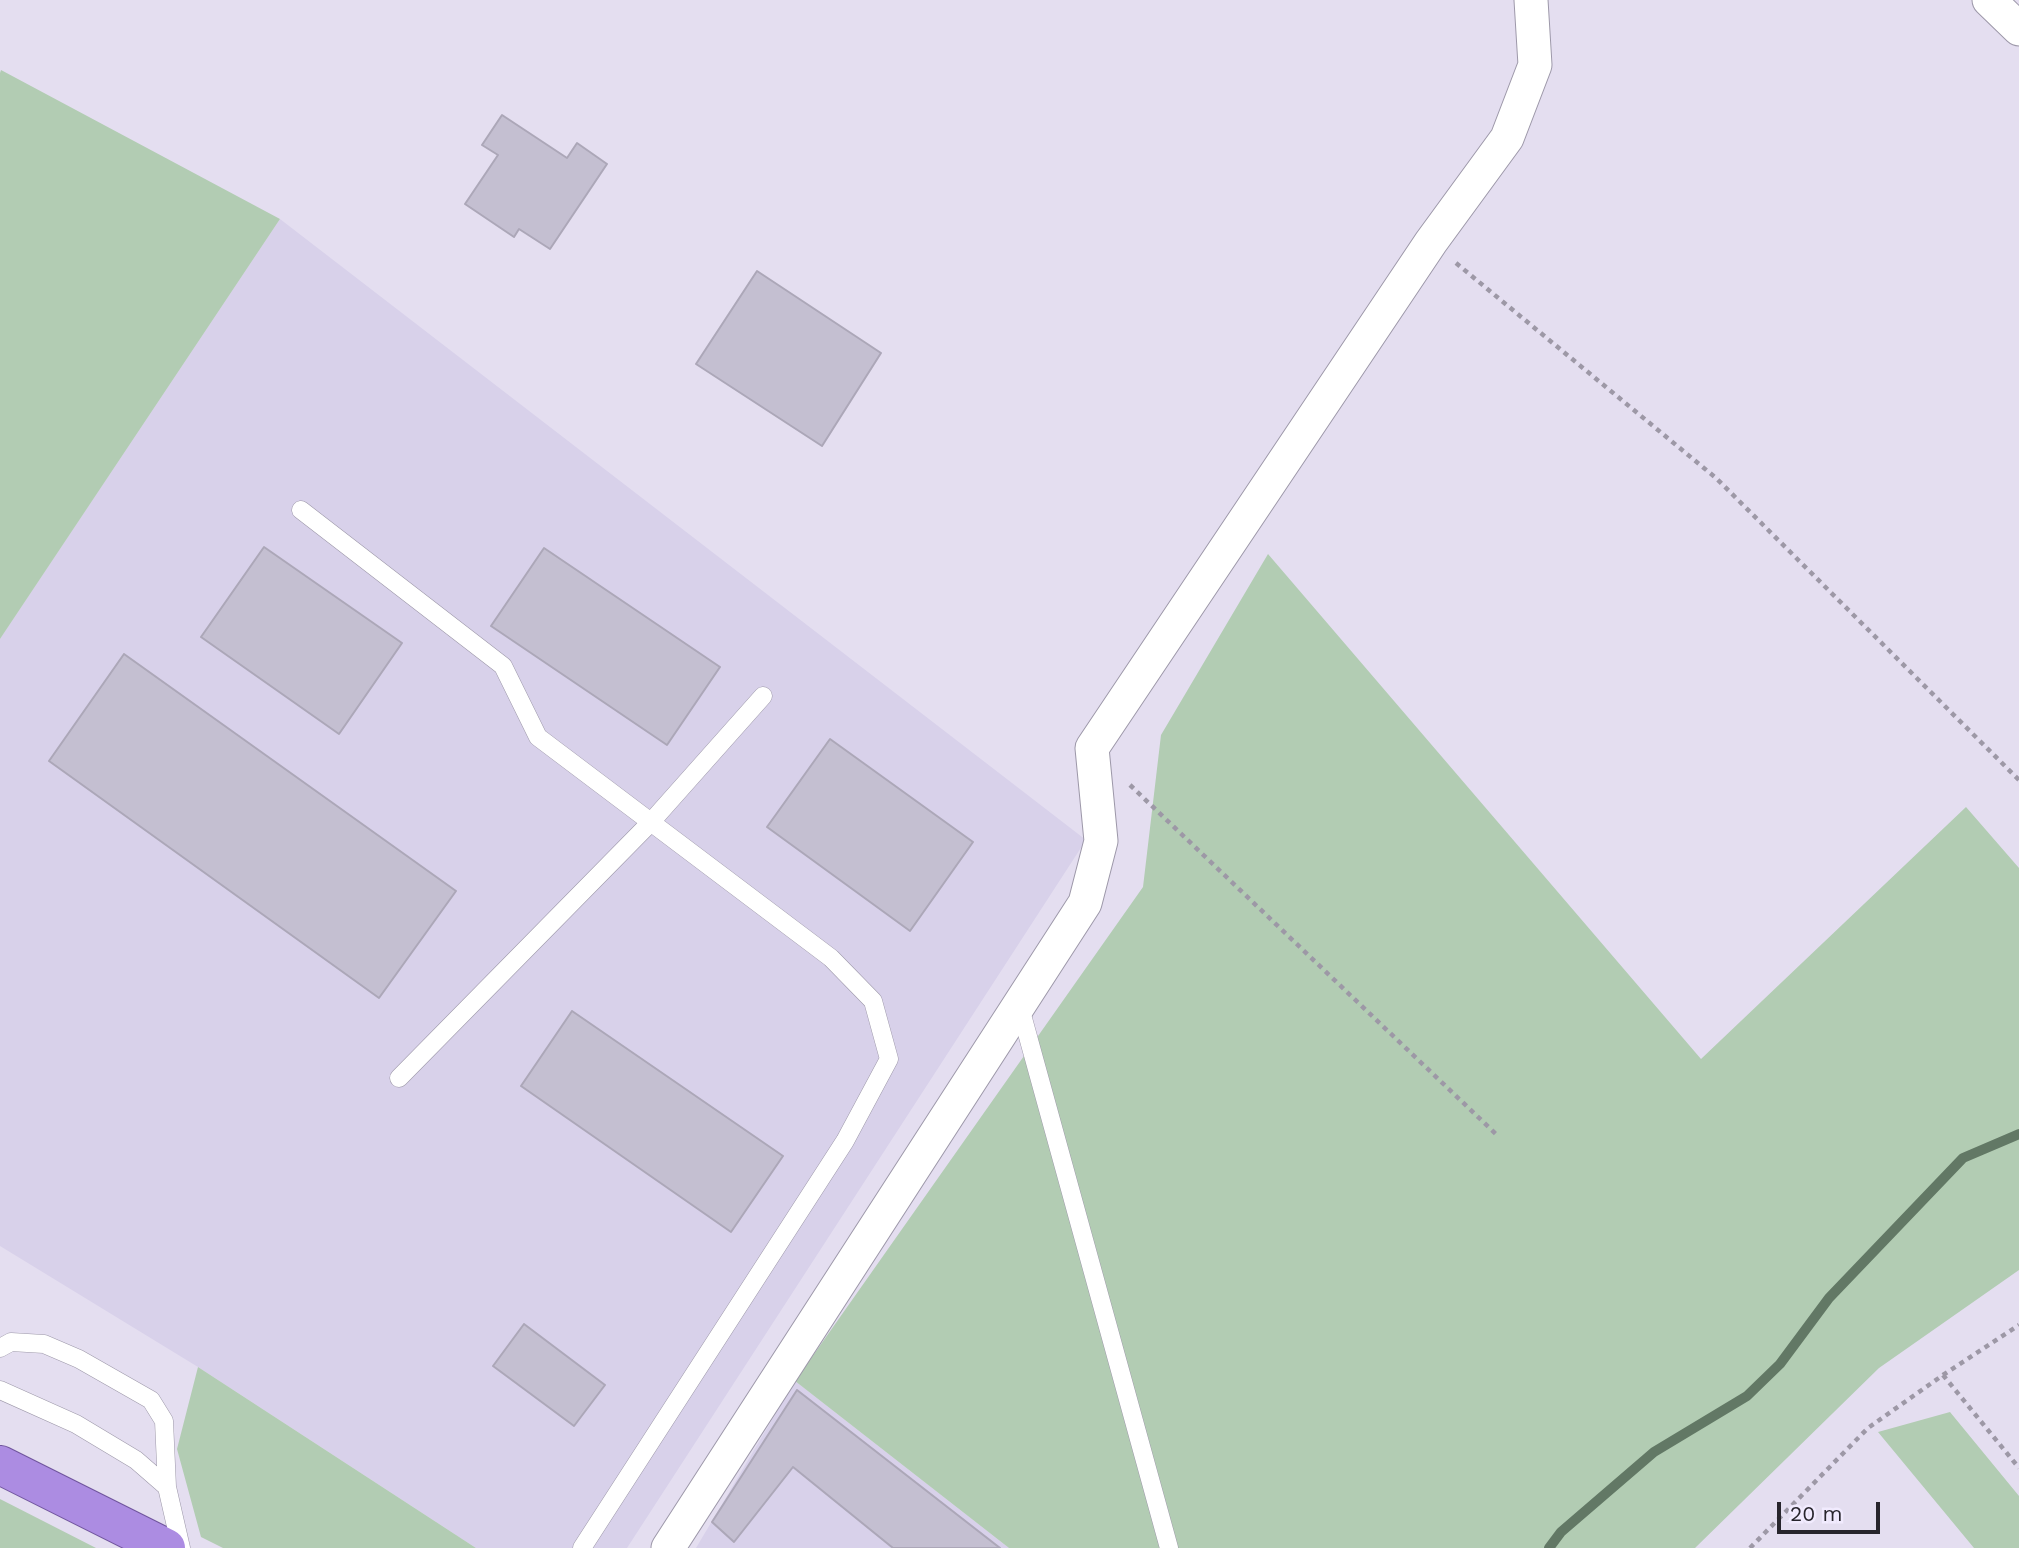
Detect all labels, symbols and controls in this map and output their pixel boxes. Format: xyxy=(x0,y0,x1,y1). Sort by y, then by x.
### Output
scale bar xyxy=(1781,1488,1884,1532)
text: 20 m xyxy=(1790,1501,1842,1526)

